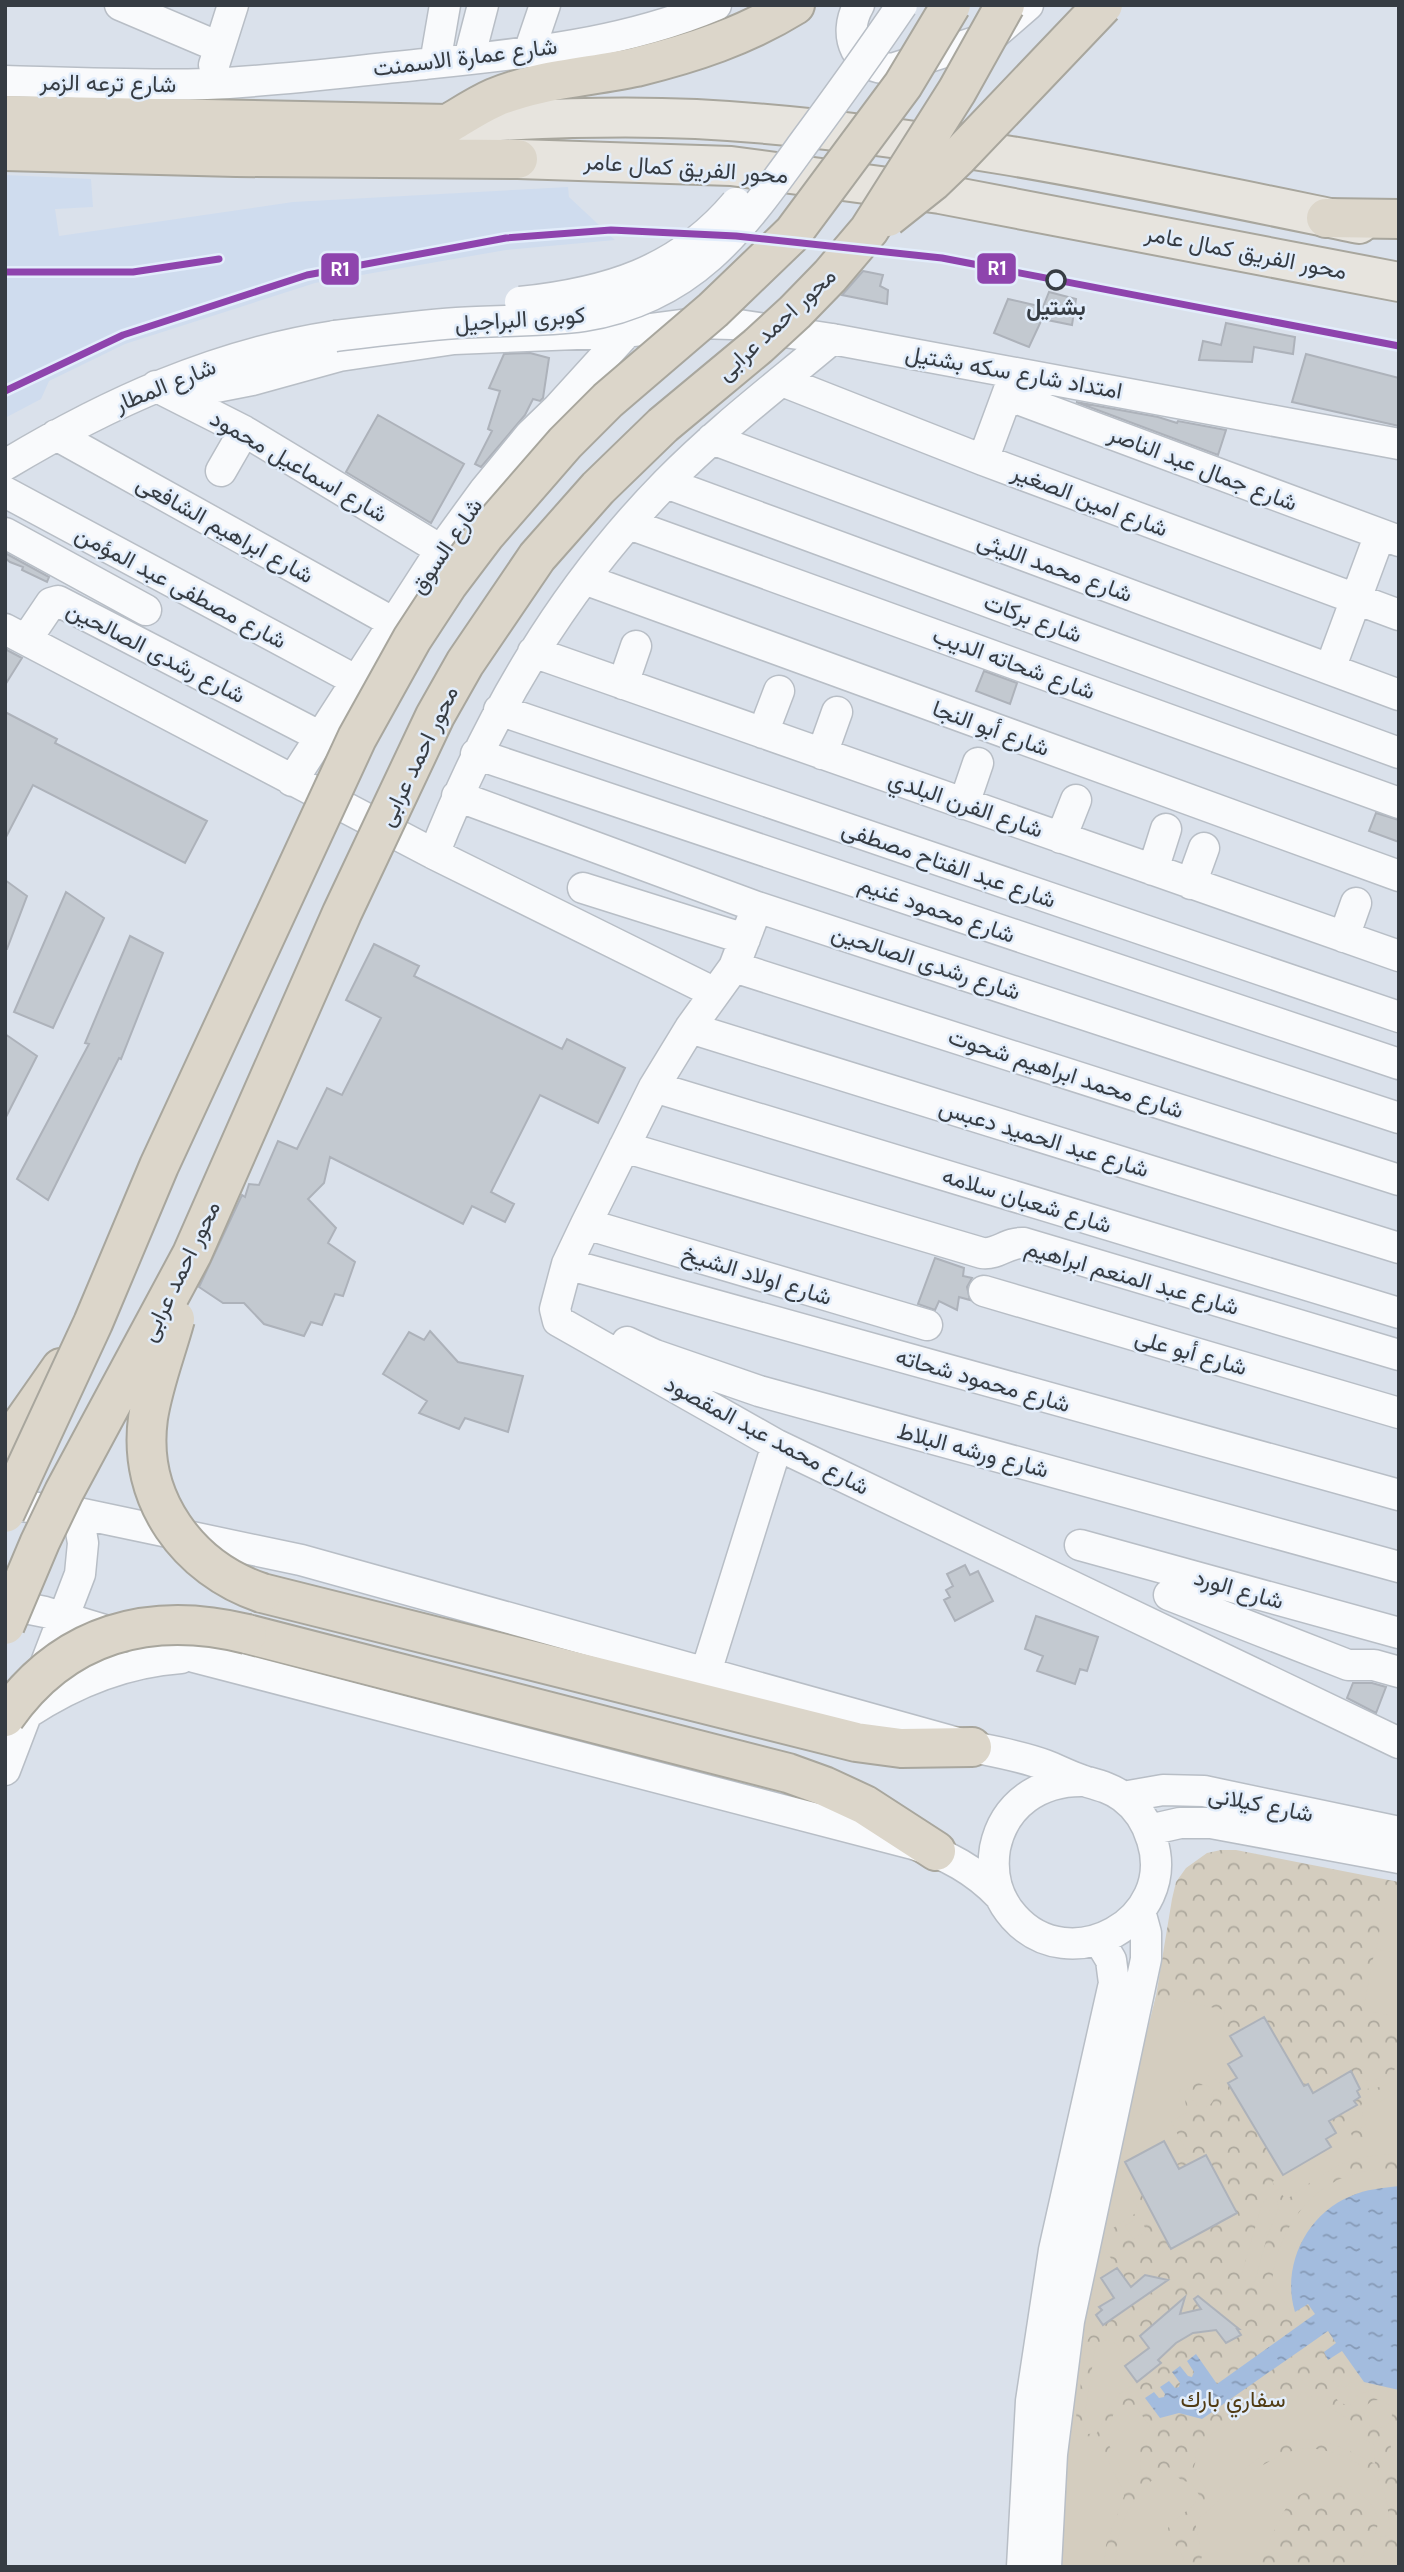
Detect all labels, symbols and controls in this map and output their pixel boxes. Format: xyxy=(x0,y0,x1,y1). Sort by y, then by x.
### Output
street label: شارع عمارة الاسمنت xyxy=(371,31,559,84)
street label: شارع ترعه الزمر xyxy=(38,67,177,100)
street label: محور الفريق كمال عامر xyxy=(582,146,789,190)
street label: محور الفريق كمال عامر xyxy=(1142,218,1349,286)
line badge: R1 xyxy=(320,252,360,286)
line badge: R1 xyxy=(976,252,1017,285)
text: R1 xyxy=(988,256,1006,281)
text: R1 xyxy=(331,257,349,282)
street label: محور احمد عرابى xyxy=(710,261,842,387)
marker: بشتيل xyxy=(1046,270,1066,290)
place label: بشتيل xyxy=(1026,292,1086,322)
street label: كوبرى البراجيل xyxy=(454,299,586,339)
street label: امتداد شارع سكه بشتيل xyxy=(903,338,1125,407)
street label: شارع المطار xyxy=(109,351,221,420)
street label: شارع اسماعيل محمود xyxy=(204,403,393,530)
street label: شارع جمال عبد الناصر xyxy=(1103,418,1302,519)
street label: شارع امين الصغير xyxy=(1006,456,1172,544)
street label: شارع ابراهيم الشافعى xyxy=(131,468,319,591)
street label: شارع السوق xyxy=(403,492,490,601)
street label: شارع مصطفى عبد المؤمن xyxy=(70,519,292,656)
street label: شارع محمد الليثى xyxy=(973,525,1137,610)
street label: شارع بركات xyxy=(979,586,1086,651)
street label: شارع رشدى الصالحين xyxy=(61,594,251,711)
street label: شارع شحاته الديب xyxy=(928,620,1099,707)
street label: محور احمد عرابى xyxy=(371,681,465,831)
street label: شارع أبو النجا xyxy=(928,693,1054,764)
street label: شارع الفرن البلدي xyxy=(884,764,1047,848)
street label: شارع عبد الفتاح مصطفى xyxy=(838,813,1060,916)
street label: شارع محمود غنيم xyxy=(854,868,1019,951)
street label: شارع رشدى الصالحين xyxy=(827,917,1024,1008)
street label: شارع محمد ابراهيم شحوت xyxy=(944,1021,1188,1126)
street label: شارع عبد الحميد دعبس xyxy=(935,1092,1152,1185)
street label: شارع شعبان سلامه xyxy=(938,1160,1115,1241)
street label: محور احمد عرابى xyxy=(133,1196,227,1346)
street label: شارع عبد المنعم ابراهيم xyxy=(1021,1232,1242,1323)
street label: شارع اولاد الشيخ xyxy=(678,1238,835,1313)
street label: شارع أبو على xyxy=(1131,1322,1250,1383)
street label: شارع محمود شحاته xyxy=(892,1341,1074,1420)
street label: شارع محمد عبد المقصود xyxy=(659,1368,875,1503)
street label: شارع ورشه البلاط xyxy=(894,1415,1052,1486)
street label: شارع الورد xyxy=(1191,1562,1287,1617)
street label: شارع كيلانى xyxy=(1206,1779,1316,1830)
park label: سفاري بارك xyxy=(1180,2384,1286,2418)

